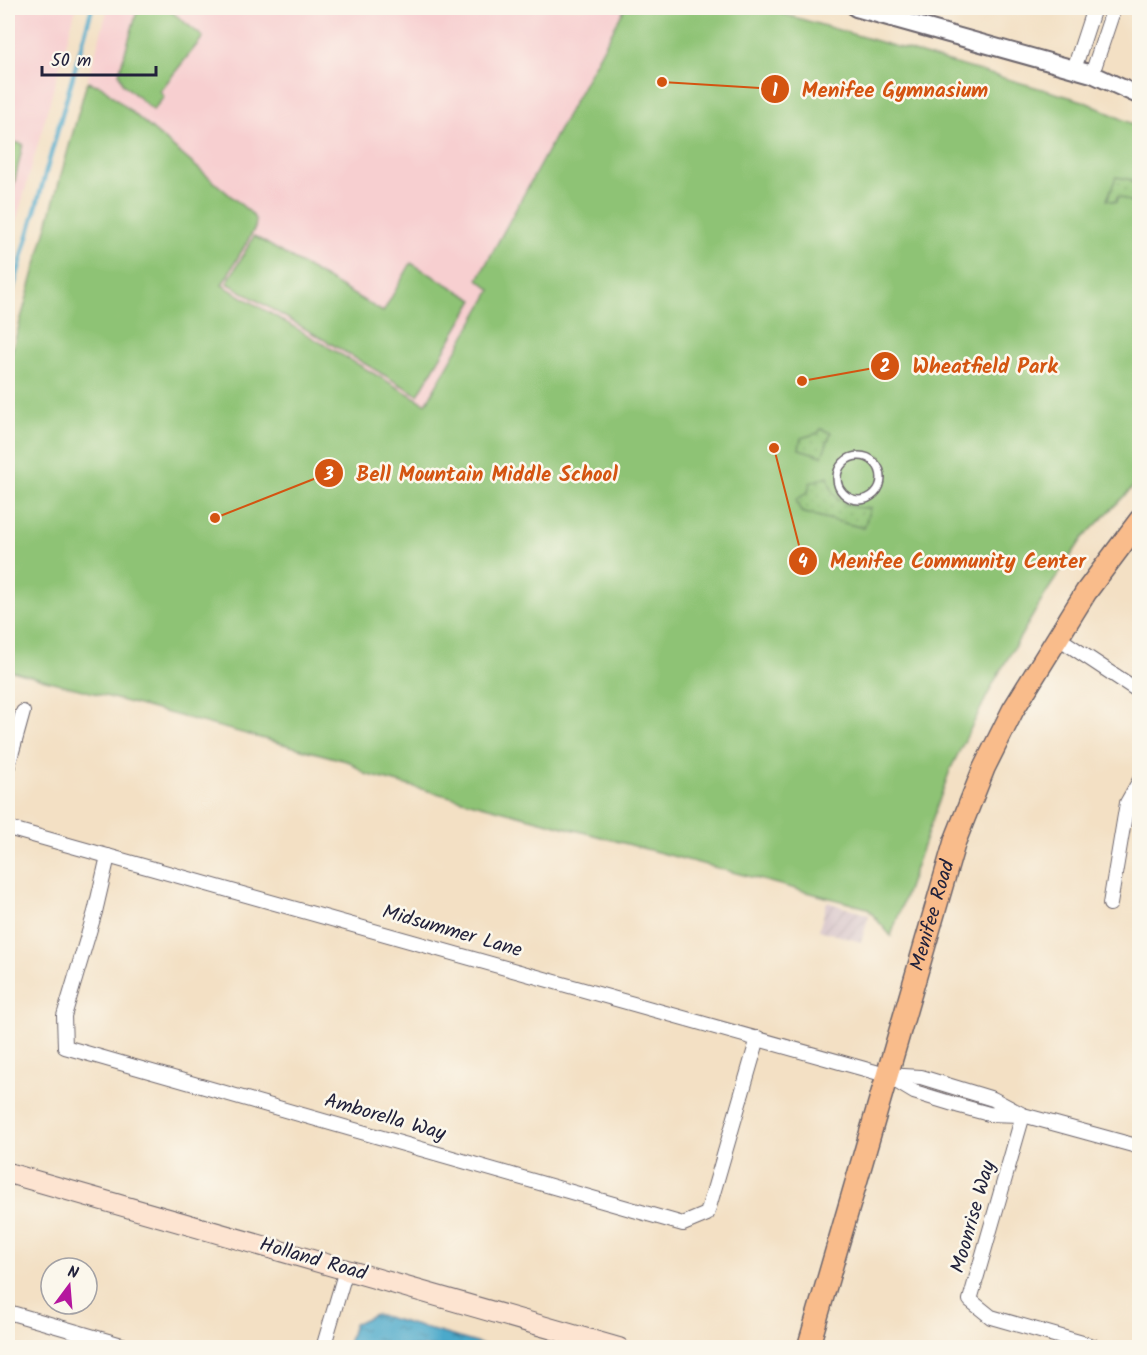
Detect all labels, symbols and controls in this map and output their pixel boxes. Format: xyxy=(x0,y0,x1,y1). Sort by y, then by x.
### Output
scale bar xyxy=(42,39,156,77)
text: 50 m xyxy=(51,47,91,76)
callout: Menifee Gymnasium xyxy=(760,70,1000,109)
text: Menifee Gymnasium xyxy=(802,75,988,108)
text: 1 xyxy=(772,77,778,106)
callout: Wheatfield Park xyxy=(870,347,1069,386)
text: Wheatfield Park xyxy=(912,351,1058,384)
text: 2 xyxy=(880,353,890,382)
callout: Bell Mountain Middle School xyxy=(314,454,629,493)
text: Bell Mountain Middle School xyxy=(356,459,618,492)
text: 3 xyxy=(323,461,334,490)
callout: Menifee Community Center xyxy=(788,541,1098,580)
text: Menifee Community Center xyxy=(830,546,1087,579)
text: 4 xyxy=(798,548,808,577)
street label: Menifee Road xyxy=(902,856,965,975)
street label: Midsummer Lane xyxy=(378,897,526,967)
street label: Amborella Way xyxy=(321,1085,450,1151)
street label: Moonrise Way xyxy=(943,1156,1006,1277)
street label: Holland Road xyxy=(256,1229,371,1291)
north arrow xyxy=(39,1256,99,1316)
text: N xyxy=(64,1260,81,1286)

